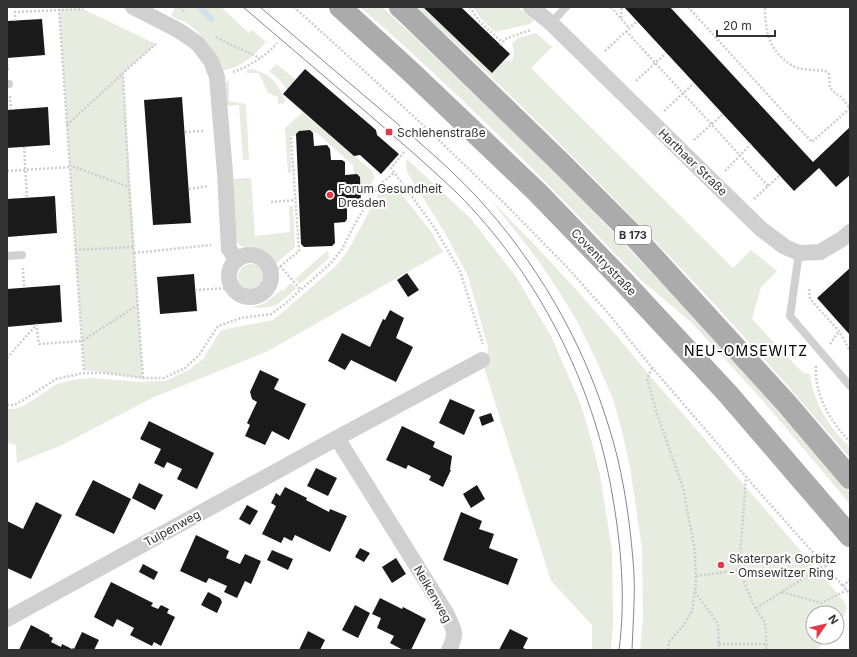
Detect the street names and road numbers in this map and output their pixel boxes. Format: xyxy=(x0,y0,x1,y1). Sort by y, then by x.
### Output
street label: Harthaer Straße xyxy=(655,125,731,199)
street label: Coventrystraße xyxy=(568,225,640,299)
road number: B 173 xyxy=(615,226,651,244)
street label: Tulpenweg xyxy=(141,506,203,550)
street label: Nelkenweg xyxy=(411,563,455,625)

